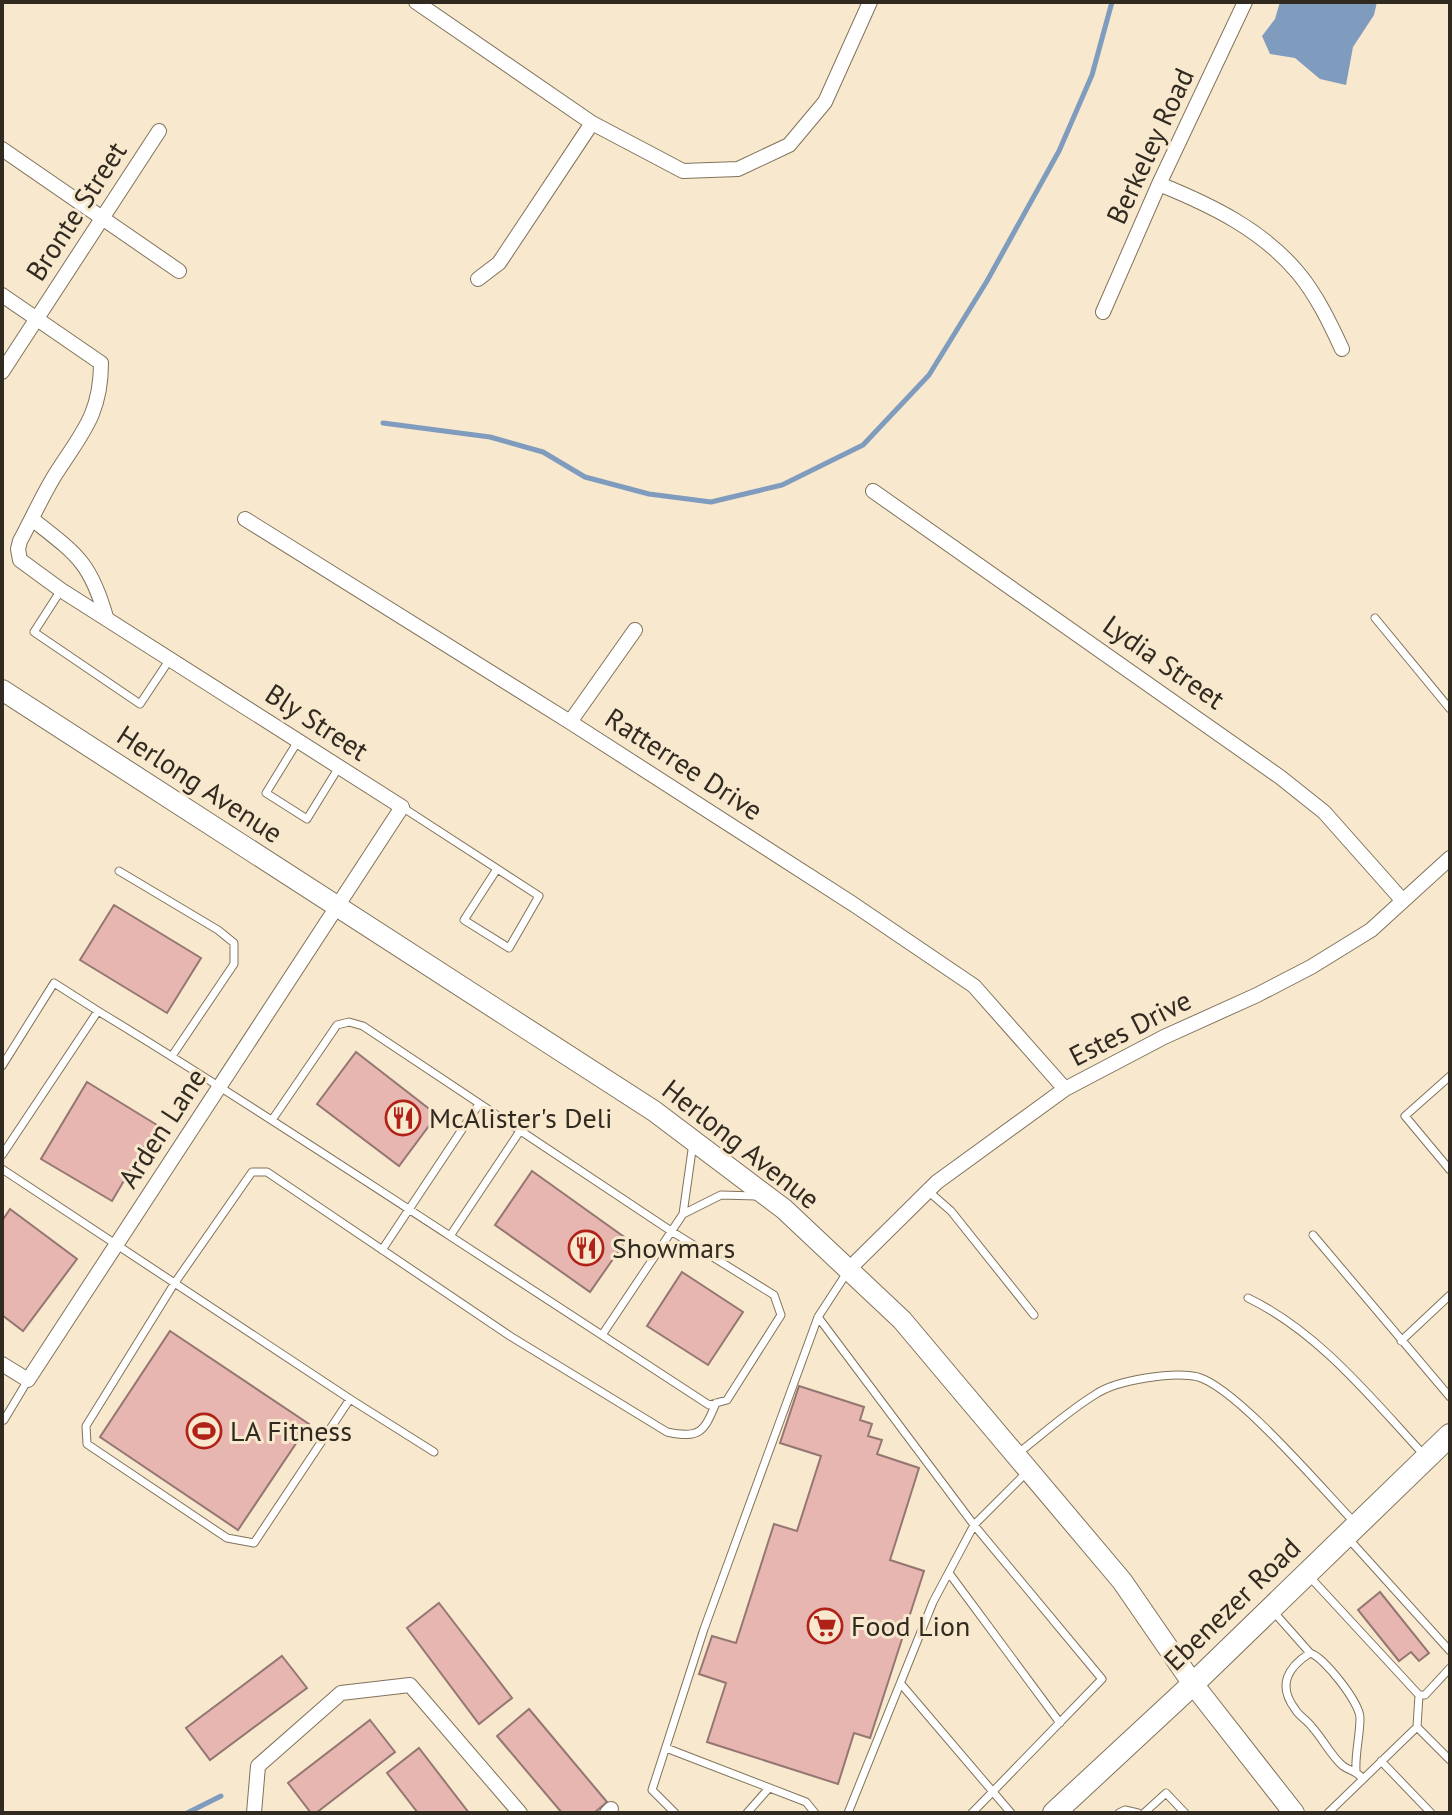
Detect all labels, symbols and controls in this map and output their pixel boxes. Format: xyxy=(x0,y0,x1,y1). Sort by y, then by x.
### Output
street label: Berkeley Road xyxy=(1097,62,1202,230)
street label: Bronte Street xyxy=(17,134,135,287)
street label: Lydia Street xyxy=(1096,606,1233,717)
street label: Bly Street xyxy=(259,675,376,769)
street label: Ratterree Drive xyxy=(598,699,770,828)
street label: Herlong Avenue xyxy=(110,716,290,851)
street label: Estes Drive xyxy=(1062,981,1197,1074)
street label: Arden Lane xyxy=(109,1061,214,1195)
street label: Herlong Avenue xyxy=(655,1071,828,1217)
restaurant icon: McAlister's Deli xyxy=(384,1099,422,1137)
place label: McAlister's Deli xyxy=(429,1099,612,1136)
restaurant icon: Showmars xyxy=(567,1229,605,1267)
place label: Showmars xyxy=(612,1229,735,1266)
sports icon: LA Fitness xyxy=(185,1412,223,1450)
place label: LA Fitness xyxy=(230,1412,352,1449)
street label: Ebenezer Road xyxy=(1155,1529,1308,1678)
supermarket icon: Food Lion xyxy=(806,1607,844,1645)
place label: Food Lion xyxy=(851,1607,970,1644)

